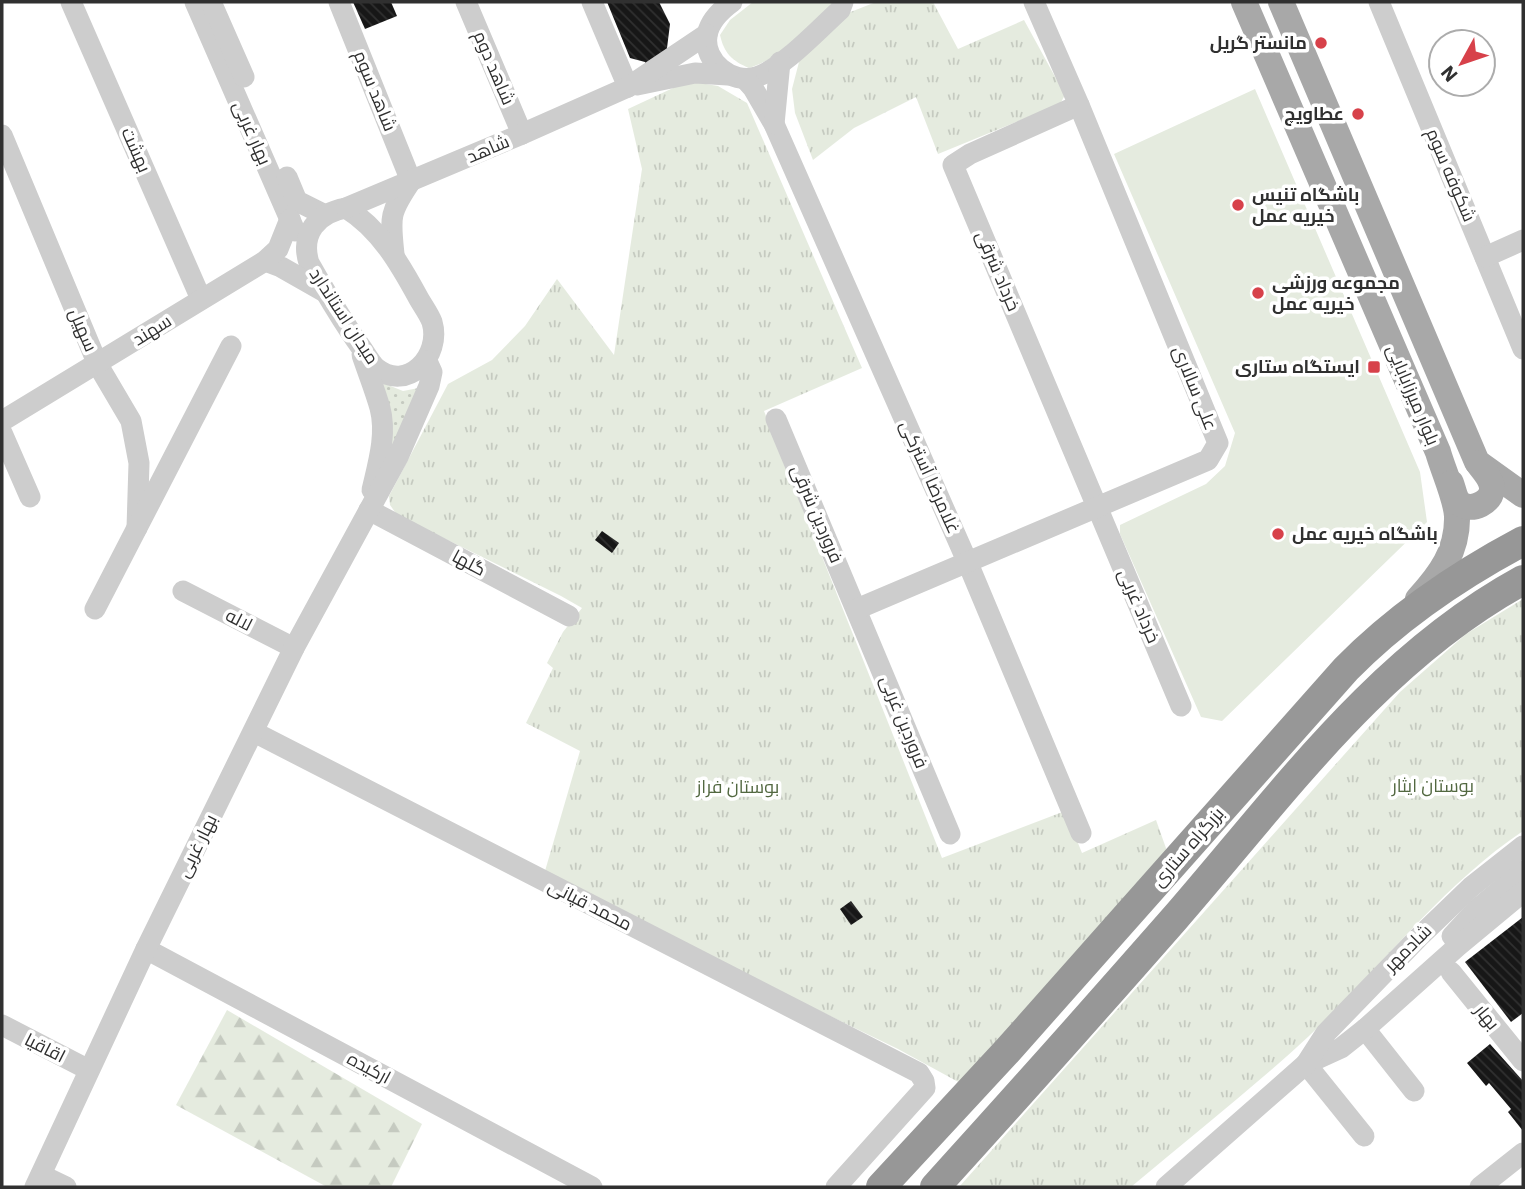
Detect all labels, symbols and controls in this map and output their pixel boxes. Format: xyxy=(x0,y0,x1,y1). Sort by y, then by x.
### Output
street label: شاهد دوم xyxy=(468,27,520,109)
north arrow xyxy=(1427,28,1497,98)
place label: مانستر گریل xyxy=(1210,31,1307,54)
marker: مانستر گریل xyxy=(1313,35,1329,51)
street label: شاهد سوم xyxy=(348,47,402,135)
text: N xyxy=(1435,61,1463,87)
street label: بهار غربی xyxy=(228,97,277,168)
place label: عطاویچ xyxy=(1284,102,1344,126)
marker: عطاویچ xyxy=(1350,106,1366,122)
street label: بهشت xyxy=(116,124,156,176)
street label: شکوفه سوم xyxy=(1421,125,1481,225)
street label: شاهد xyxy=(463,129,513,168)
place label: باشگاه تنیس خیریه عمل xyxy=(1252,183,1359,227)
marker: باشگاه تنیس خیریه عمل xyxy=(1230,197,1246,213)
street label: خرداد شرقی xyxy=(971,227,1026,314)
street label: میدان استاندارد xyxy=(305,263,384,368)
place label: مجموعه ورزشی خیریه عمل xyxy=(1272,271,1400,315)
marker: مجموعه ورزشی خیریه عمل xyxy=(1250,285,1266,301)
street label: سهیل xyxy=(64,305,103,355)
street label: سهند xyxy=(128,309,176,350)
street label: بلوار میرزابابایی xyxy=(1382,341,1445,449)
street label: علی سالاری xyxy=(1168,342,1223,433)
place label: ایستگاه ستاری xyxy=(1235,355,1360,378)
marker: ایستگاه ستاری xyxy=(1366,359,1382,375)
street label: غلامرضا آسترکی xyxy=(895,417,966,537)
street label: فروردین شرقی xyxy=(786,461,848,566)
place label: باشگاه خیریه عمل xyxy=(1292,522,1438,545)
marker: باشگاه خیریه عمل xyxy=(1270,526,1286,542)
street label: گلها xyxy=(448,544,490,581)
street label: خرداد غربی xyxy=(1114,565,1165,646)
street label: لاله xyxy=(222,603,256,636)
street label: فروردین غربی xyxy=(875,672,933,772)
park label: بوستان ایثار xyxy=(1391,774,1474,797)
park label: بوستان فراز xyxy=(696,775,779,798)
street label: بزرگراه ستاری xyxy=(1147,802,1229,891)
street label: بهار غربی xyxy=(171,810,222,881)
street label: محمد قپانی xyxy=(545,874,636,935)
street label: شادمهر xyxy=(1378,919,1436,977)
street label: بهار xyxy=(1469,998,1505,1034)
street label: اقاقیا xyxy=(21,1028,69,1067)
street label: ارکیده xyxy=(343,1047,395,1089)

